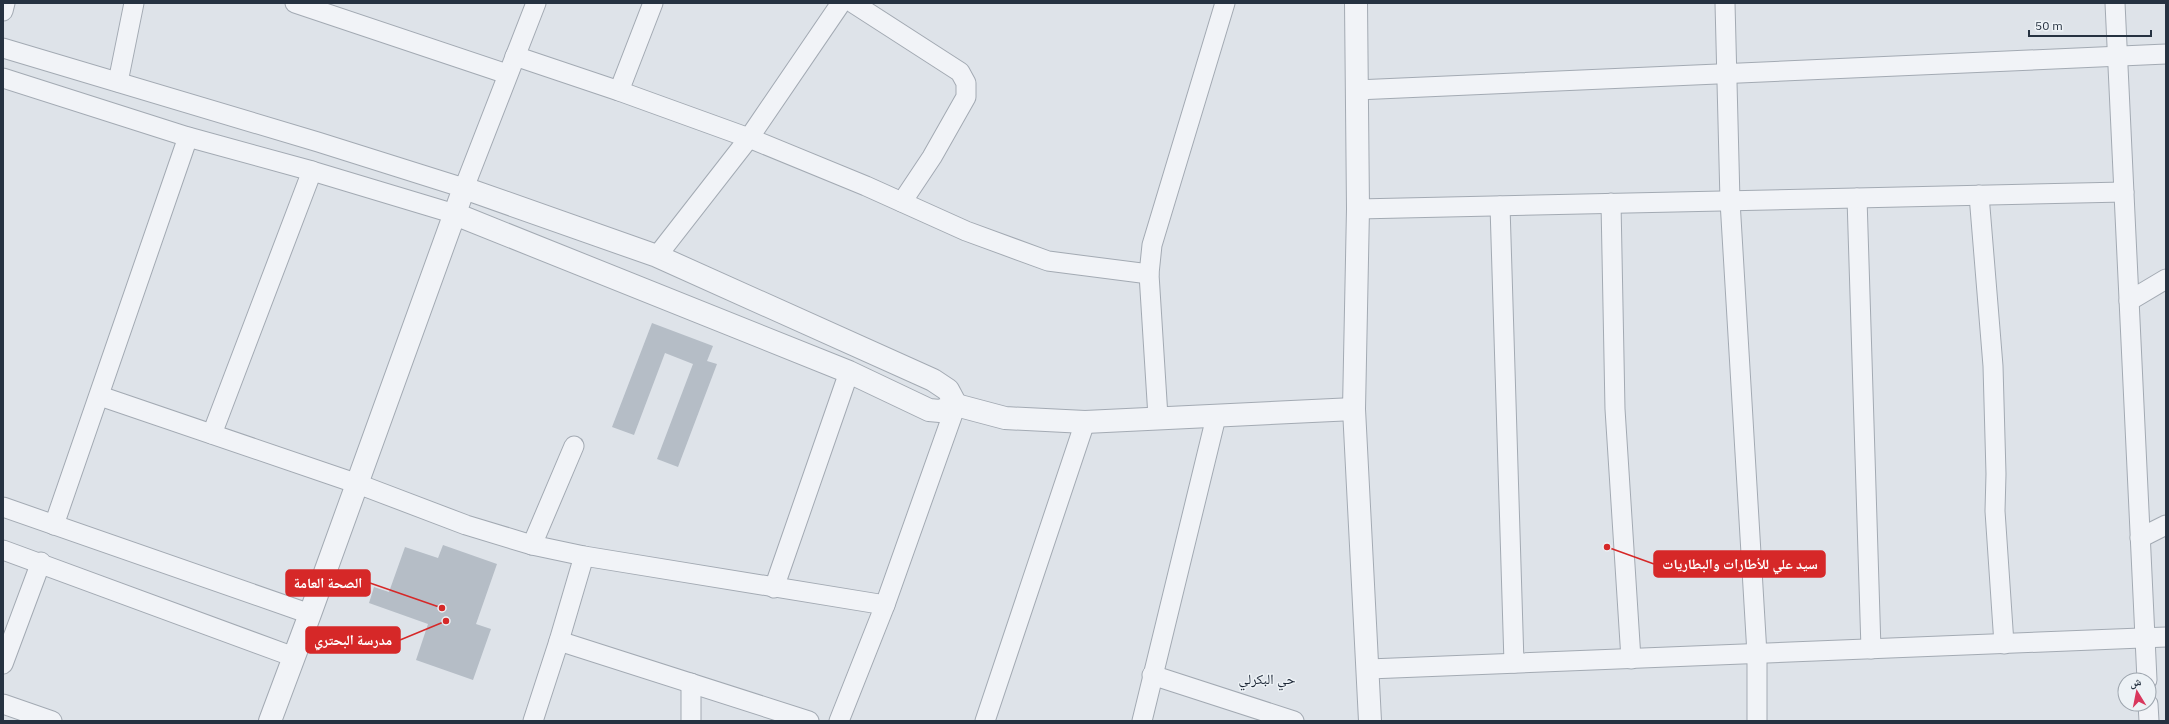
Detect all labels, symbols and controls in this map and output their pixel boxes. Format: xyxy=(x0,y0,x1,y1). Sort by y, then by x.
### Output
scale bar xyxy=(2029,12,2151,38)
text: 50 m xyxy=(2035,18,2063,33)
callout: سيد علي للأطارات والبطاريات xyxy=(1654,551,1825,577)
text: سيد علي للأطارات والبطاريات xyxy=(1662,555,1818,575)
callout: الصحة العامة xyxy=(286,570,370,596)
text: الصحة العامة xyxy=(294,574,362,592)
callout: مدرسة البحتري xyxy=(306,627,400,653)
text: مدرسة البحتري xyxy=(314,631,392,651)
district label: حي البكرلي xyxy=(1239,670,1296,691)
north arrow xyxy=(2117,672,2157,712)
text: ش xyxy=(2128,674,2143,691)

